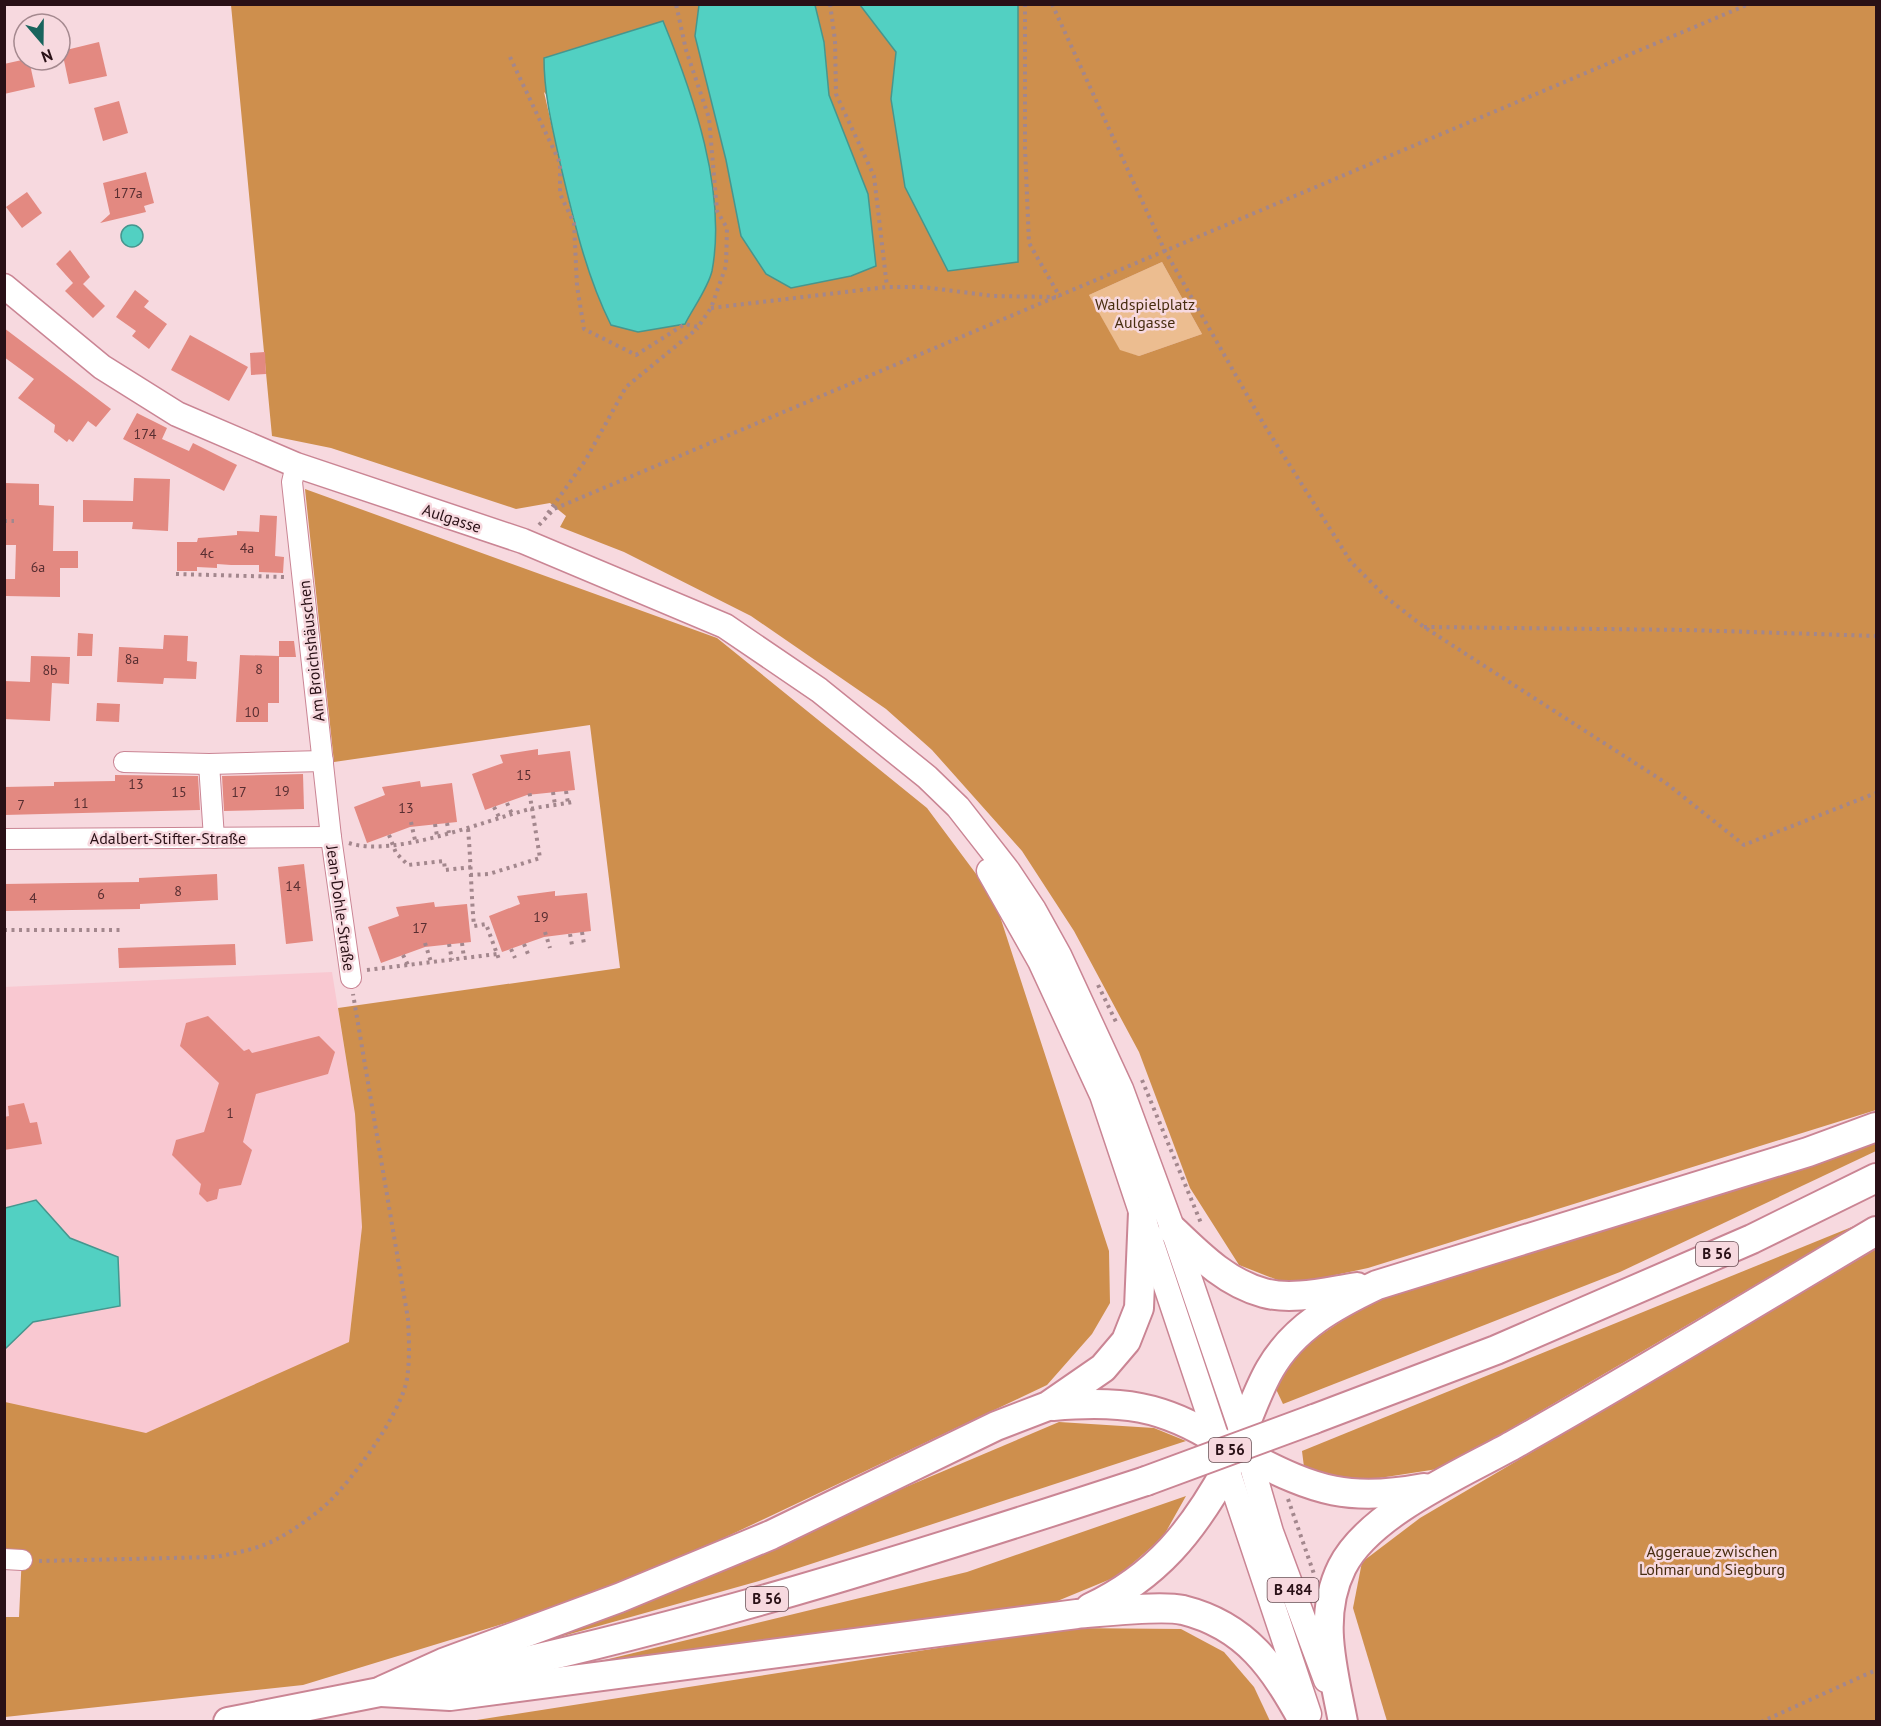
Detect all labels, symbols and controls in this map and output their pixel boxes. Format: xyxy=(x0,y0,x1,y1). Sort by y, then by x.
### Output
north arrow xyxy=(12,12,72,72)
text: N xyxy=(39,45,55,67)
house number: 177a xyxy=(113,184,143,202)
park label: Waldspielplatz Aulgasse xyxy=(1095,294,1195,332)
house number: 174 xyxy=(134,425,157,443)
street label: Aulgasse xyxy=(420,499,484,537)
house number: 4a xyxy=(240,539,254,557)
house number: 4c xyxy=(200,544,214,562)
house number: 6a xyxy=(31,558,45,576)
street label: Am Broichshäuschen xyxy=(294,579,328,723)
house number: 8a xyxy=(125,650,139,668)
house number: 8 xyxy=(255,660,263,678)
house number: 8b xyxy=(42,661,58,679)
house number: 10 xyxy=(244,703,260,721)
house number: 15 xyxy=(516,766,532,784)
house number: 13 xyxy=(128,775,144,793)
house number: 19 xyxy=(274,782,290,800)
house number: 15 xyxy=(171,783,187,801)
house number: 17 xyxy=(231,783,247,801)
house number: 11 xyxy=(73,794,89,812)
house number: 7 xyxy=(17,796,25,814)
house number: 13 xyxy=(398,799,414,817)
street label: Adalbert-Stifter-Straße xyxy=(90,828,246,848)
street label: Jean-Dohle-Straße xyxy=(322,843,360,972)
house number: 14 xyxy=(285,877,301,895)
house number: 8 xyxy=(174,882,182,900)
house number: 6 xyxy=(97,885,105,903)
house number: 4 xyxy=(29,889,37,907)
house number: 19 xyxy=(533,908,549,926)
house number: 17 xyxy=(412,919,428,937)
house number: 1 xyxy=(226,1104,234,1122)
road number: B 56 xyxy=(1696,1242,1738,1266)
road number: B 56 xyxy=(1209,1438,1251,1462)
park label: Aggeraue zwischen Lohmar und Siegburg xyxy=(1639,1541,1785,1579)
road number: B 484 xyxy=(1268,1578,1318,1602)
road number: B 56 xyxy=(746,1587,788,1611)

